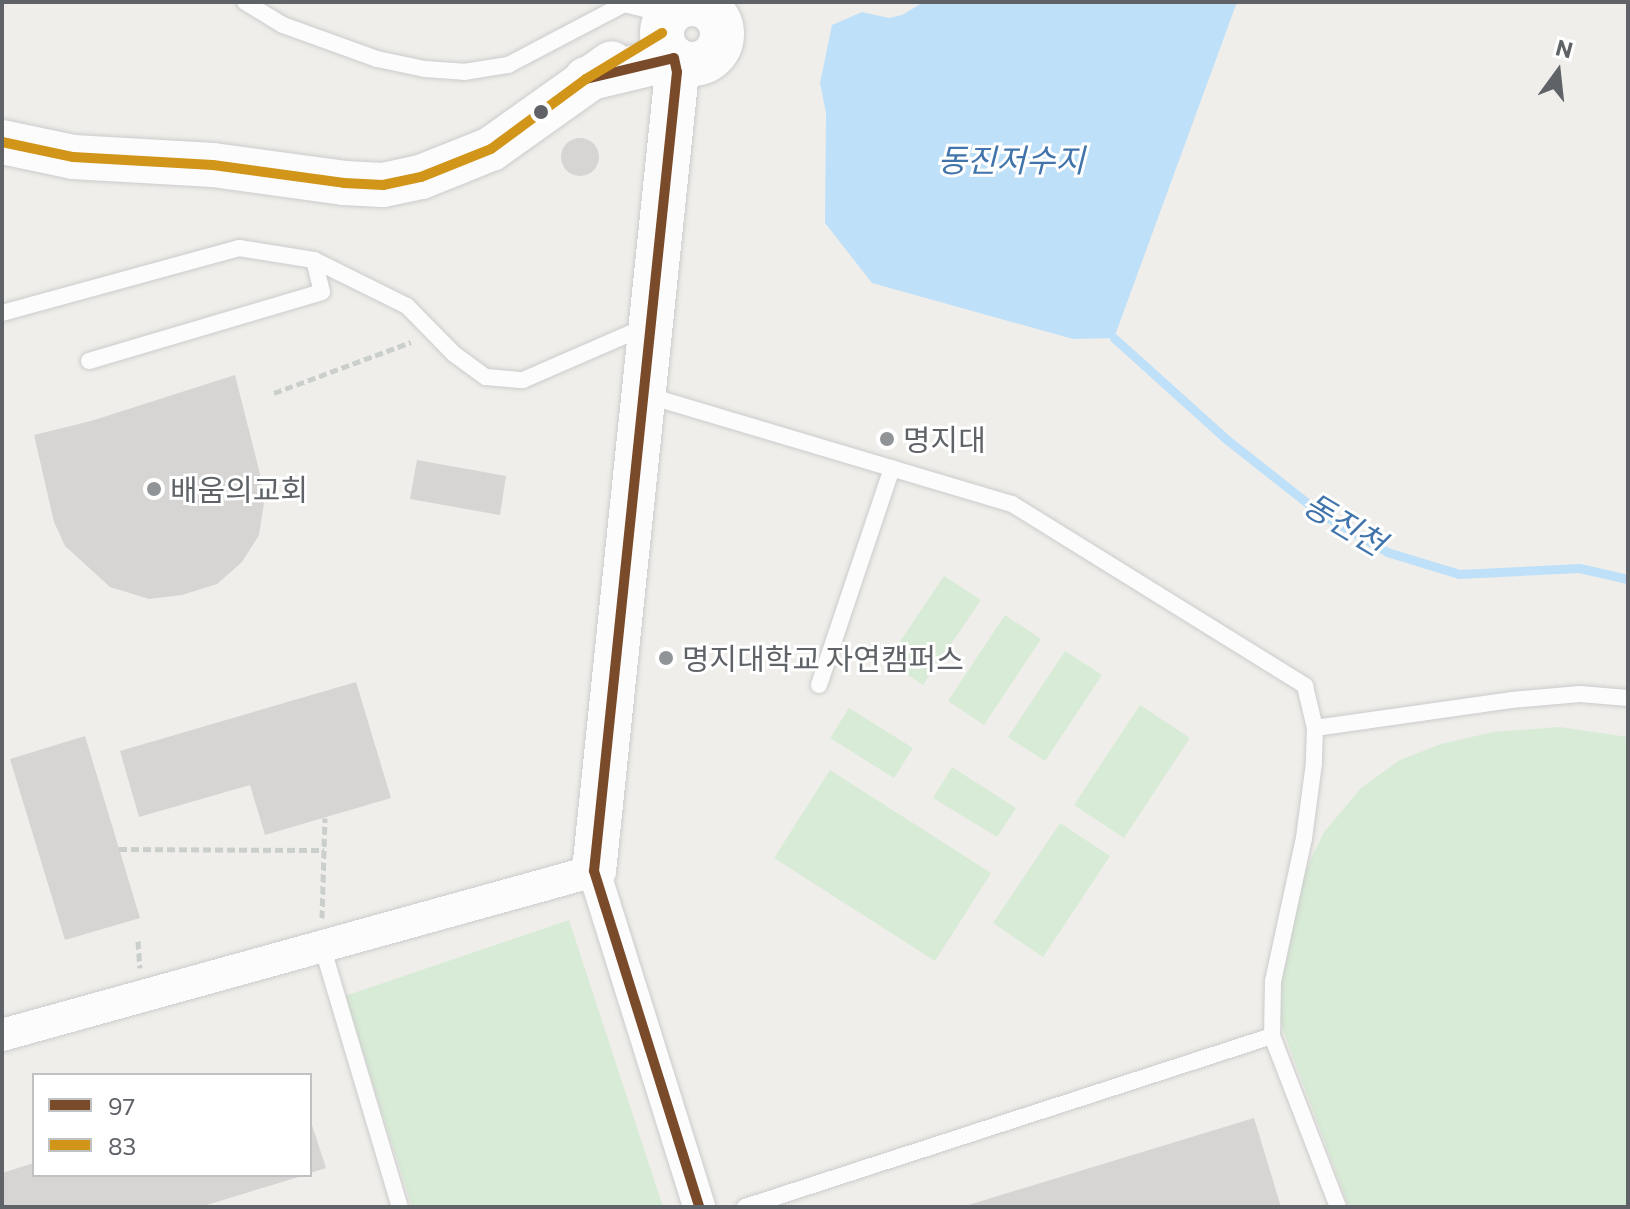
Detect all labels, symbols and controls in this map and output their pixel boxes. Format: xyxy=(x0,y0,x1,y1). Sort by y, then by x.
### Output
north arrow xyxy=(1518,32,1598,112)
text: N xyxy=(1553,33,1576,64)
unlabelled marker xyxy=(533,104,549,120)
water label: 동진저수지 xyxy=(937,140,1085,178)
place label: 명지대 xyxy=(903,421,986,457)
marker: 명지대 xyxy=(878,430,896,448)
place label: 배움의교회 xyxy=(170,471,308,507)
marker: 배움의교회 xyxy=(145,480,163,498)
water label: 동진천 xyxy=(1297,484,1393,562)
place label: 명지대학교 자연캠퍼스 xyxy=(682,640,964,676)
marker: 명지대학교 자연캠퍼스 xyxy=(657,649,675,667)
legend xyxy=(32,1073,312,1177)
text: 97 xyxy=(108,1091,135,1120)
text: 83 xyxy=(108,1131,136,1160)

